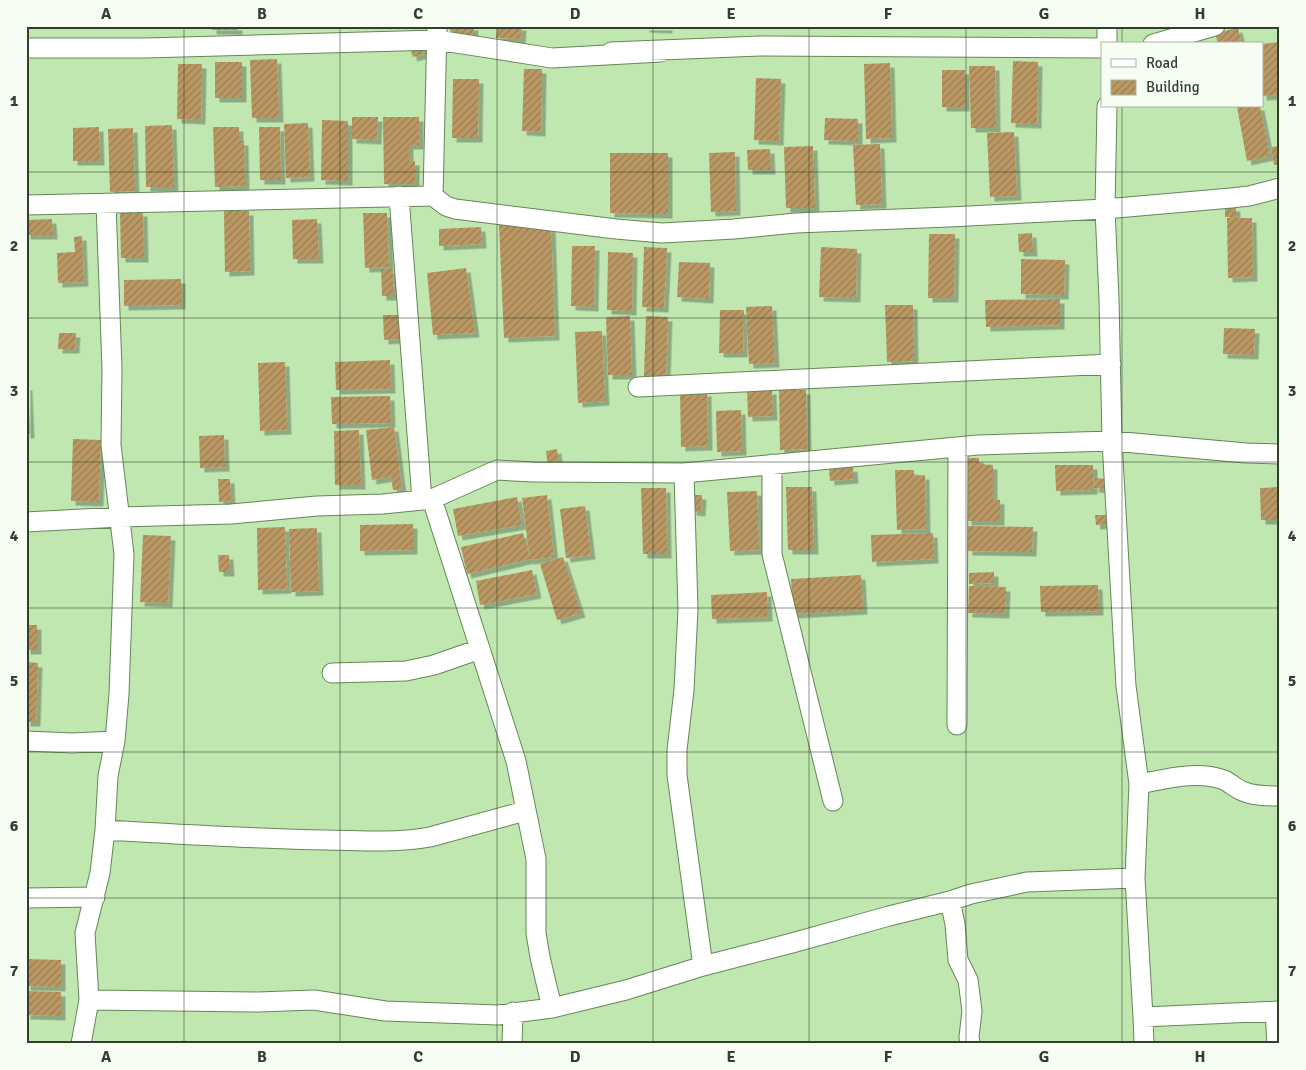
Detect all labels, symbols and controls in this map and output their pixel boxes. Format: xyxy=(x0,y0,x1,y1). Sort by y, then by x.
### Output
text: A xyxy=(101,4,112,24)
text: B xyxy=(257,4,267,24)
text: C xyxy=(413,4,423,24)
text: D xyxy=(570,4,581,24)
text: E xyxy=(726,4,736,24)
text: F xyxy=(884,4,893,24)
text: G xyxy=(1039,4,1049,24)
text: H xyxy=(1195,4,1205,24)
legend xyxy=(1101,42,1264,108)
text: Road xyxy=(1146,54,1178,72)
text: Building xyxy=(1146,78,1200,96)
text: 1 xyxy=(10,91,19,111)
text: 1 xyxy=(1288,91,1297,111)
text: 2 xyxy=(10,236,18,256)
text: 2 xyxy=(1288,236,1296,256)
text: 3 xyxy=(10,381,18,401)
text: 3 xyxy=(1288,381,1296,401)
text: 4 xyxy=(10,526,19,546)
text: 4 xyxy=(1288,526,1297,546)
text: 5 xyxy=(10,671,18,691)
text: 5 xyxy=(1288,671,1296,691)
text: 6 xyxy=(10,816,19,836)
text: 6 xyxy=(1288,816,1297,836)
text: 7 xyxy=(10,961,19,981)
text: 7 xyxy=(1288,961,1297,981)
text: A xyxy=(101,1047,112,1067)
text: B xyxy=(257,1047,267,1067)
text: C xyxy=(413,1047,423,1067)
text: D xyxy=(570,1047,581,1067)
text: E xyxy=(726,1047,736,1067)
text: F xyxy=(884,1047,893,1067)
text: G xyxy=(1039,1047,1049,1067)
text: H xyxy=(1195,1047,1205,1067)

